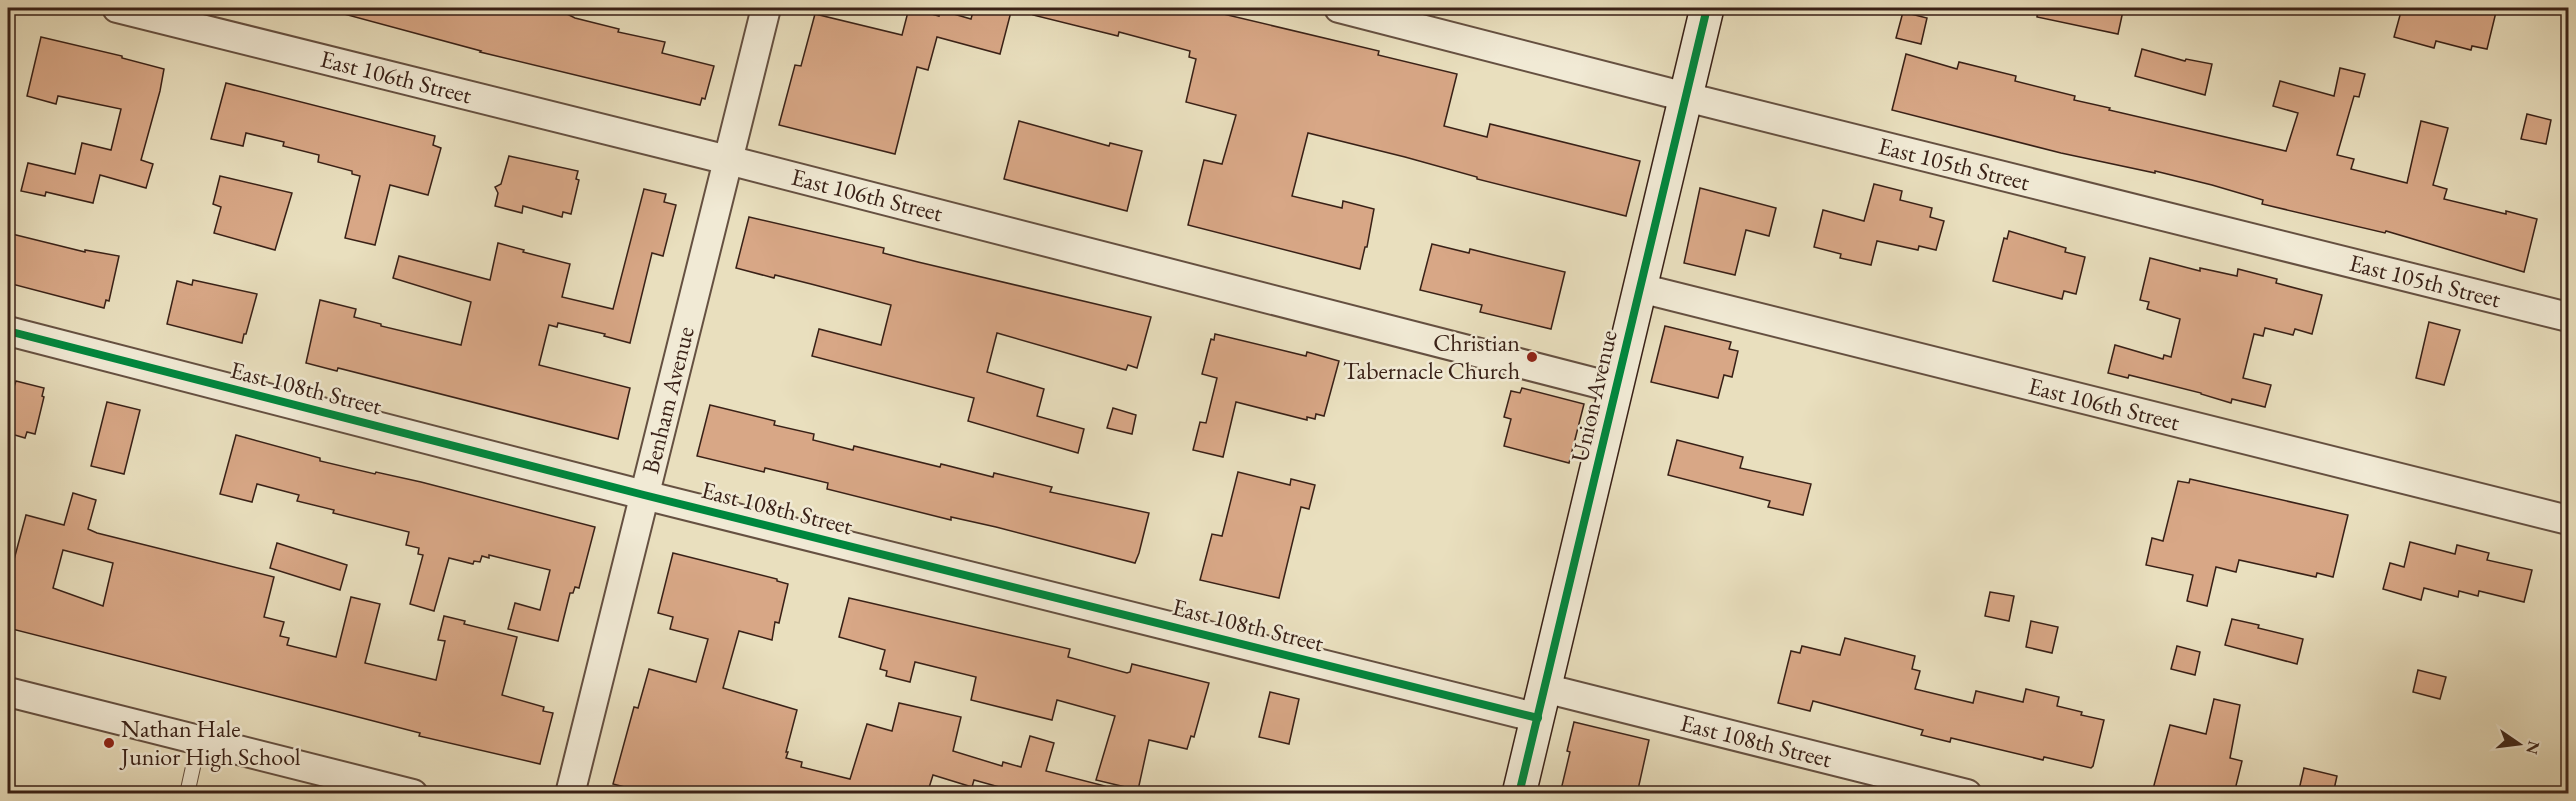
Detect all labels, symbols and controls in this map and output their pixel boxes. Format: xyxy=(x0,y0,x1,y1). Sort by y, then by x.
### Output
street label: East 106th Street xyxy=(317,43,475,110)
street label: East 105th Street xyxy=(1875,130,2033,197)
street label: East 106th Street xyxy=(788,161,946,228)
street label: East 105th Street xyxy=(2346,247,2504,314)
street label: Benham Avenue xyxy=(634,323,701,477)
place label: Christian Tabernacle Church xyxy=(1343,327,1520,386)
street label: Union Avenue xyxy=(1563,327,1624,465)
marker: Christian Tabernacle Church xyxy=(1525,350,1539,364)
street label: East 108th Street xyxy=(227,354,385,421)
street label: East 106th Street xyxy=(2025,370,2183,437)
street label: East 108th Street xyxy=(698,474,856,541)
street label: East 108th Street xyxy=(1169,591,1327,658)
street label: East 108th Street xyxy=(1677,707,1835,774)
place label: Nathan Hale Junior High School xyxy=(119,713,301,772)
north arrow xyxy=(2489,714,2549,774)
marker: Nathan Hale Junior High School xyxy=(102,736,116,750)
text: N xyxy=(2521,739,2545,756)

